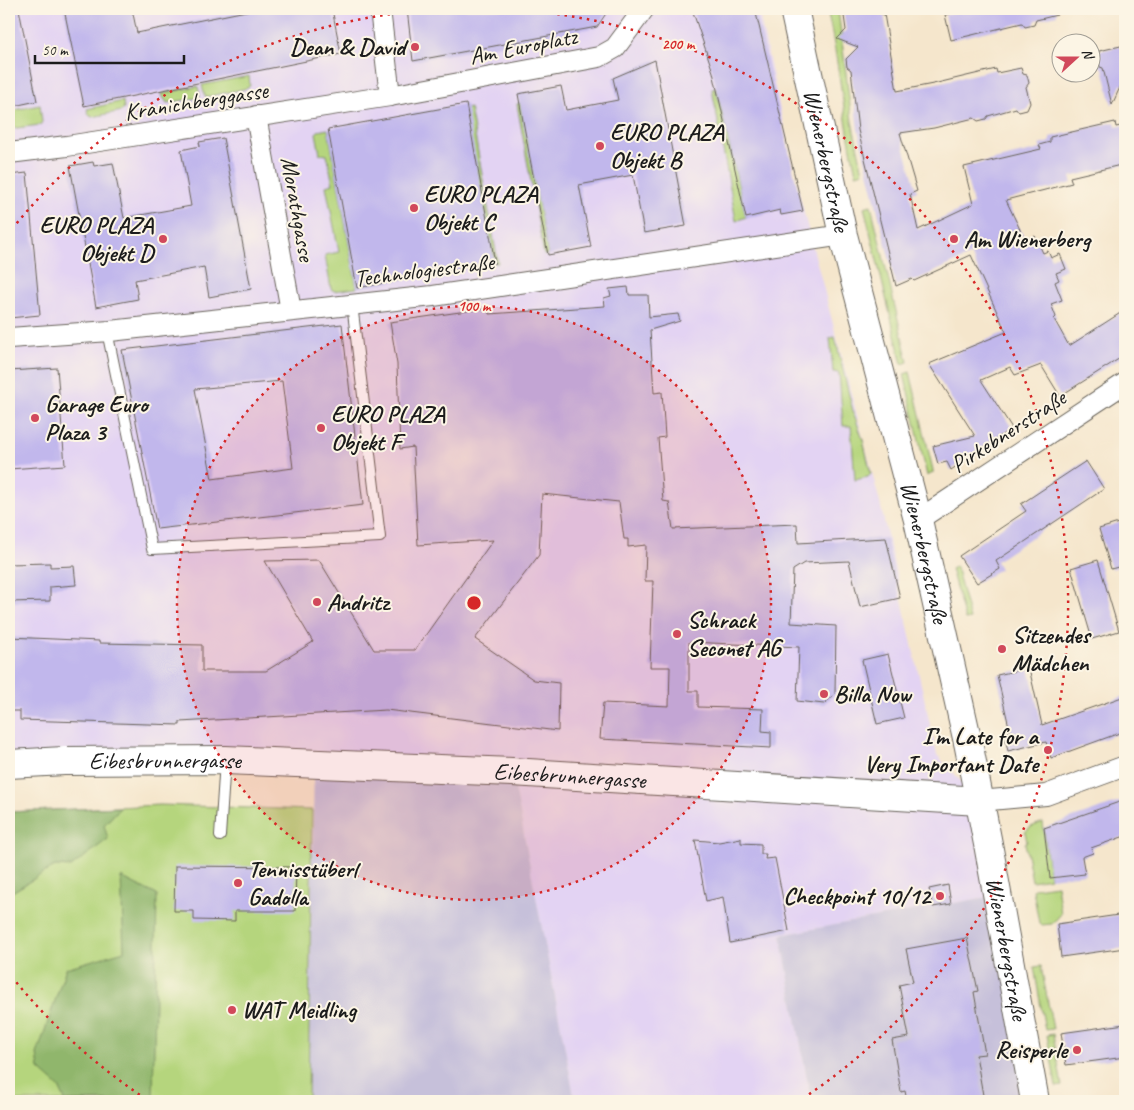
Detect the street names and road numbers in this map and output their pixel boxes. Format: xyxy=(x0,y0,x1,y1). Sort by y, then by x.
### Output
street label: Am Europlatz xyxy=(467,21,581,71)
street label: Kranichberggasse xyxy=(122,75,272,127)
street label: Wienerbergstraße xyxy=(797,87,857,237)
street label: Morathgasse xyxy=(274,155,322,266)
street label: Technologiestraße xyxy=(352,246,498,293)
street label: Pirkebnerstraße xyxy=(945,381,1073,479)
street label: Wienerbergstraße xyxy=(893,478,956,628)
street label: Eibesbrunnergasse xyxy=(89,745,244,776)
street label: Eibesbrunnergasse xyxy=(493,756,649,795)
street label: Wienerbergstraße xyxy=(979,875,1035,1025)

